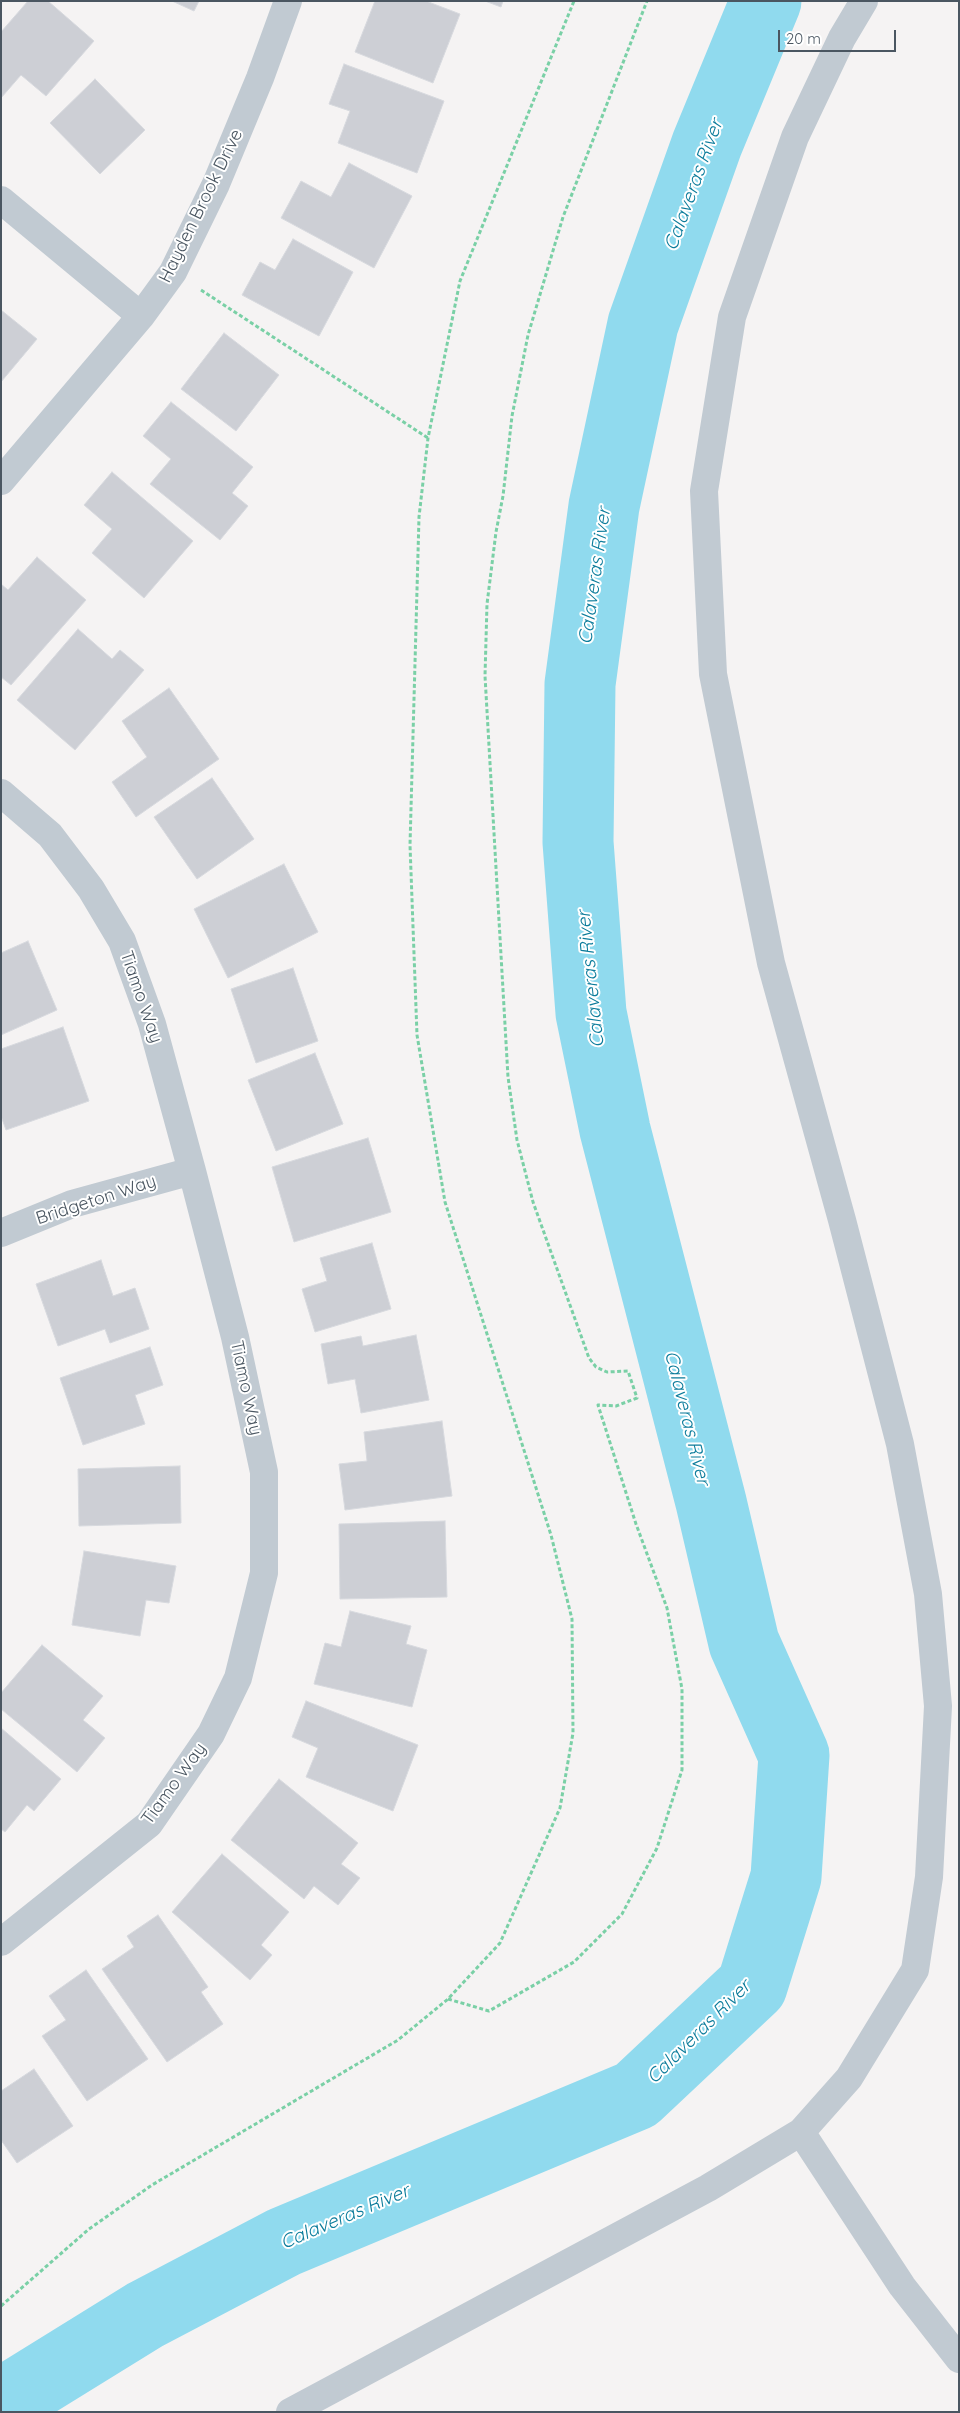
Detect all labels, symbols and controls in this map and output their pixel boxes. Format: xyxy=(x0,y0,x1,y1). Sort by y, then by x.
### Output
scale bar xyxy=(780,20,898,52)
text: 20 m xyxy=(786,29,821,48)
water label: Calaveras River xyxy=(660,116,728,254)
street label: Hayden Brook Drive xyxy=(154,126,248,286)
water label: Calaveras River xyxy=(574,506,616,646)
water label: Calaveras River xyxy=(572,909,610,1049)
street label: Tiamo Way xyxy=(115,948,167,1046)
street label: Bridgeton Way xyxy=(33,1170,159,1230)
street label: Tiamo Way xyxy=(225,1339,267,1437)
water label: Calaveras River xyxy=(659,1348,715,1488)
street label: Tiamo Way xyxy=(137,1739,211,1829)
water label: Calaveras River xyxy=(642,1975,756,2089)
water label: Calaveras River xyxy=(277,2180,413,2254)

